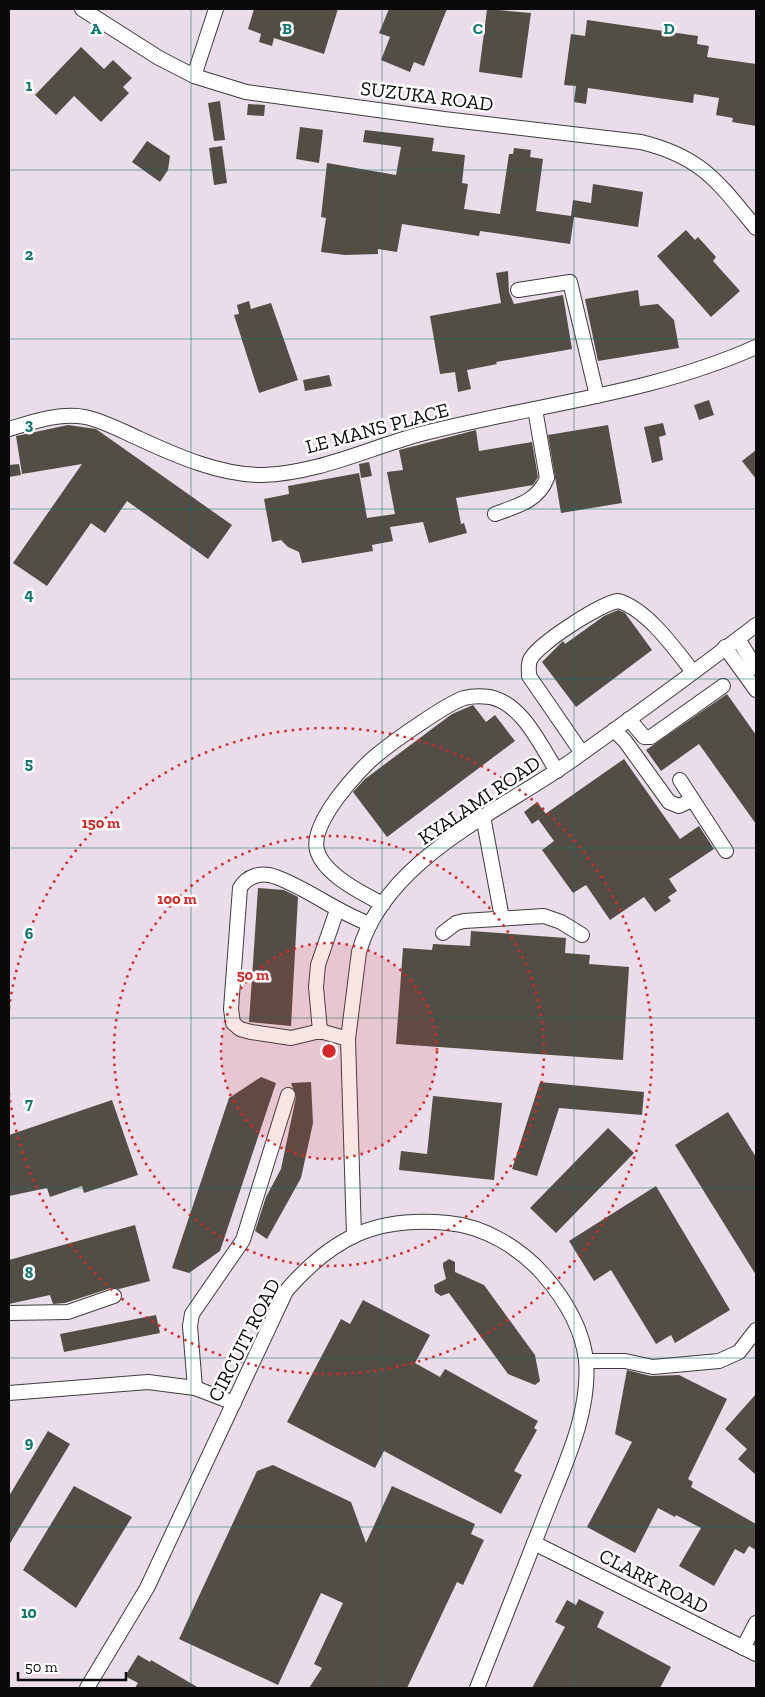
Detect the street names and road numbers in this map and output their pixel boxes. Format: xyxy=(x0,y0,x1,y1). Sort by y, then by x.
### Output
street label: SUZUKA ROAD xyxy=(359,76,495,116)
street label: LE MANS PLACE xyxy=(303,397,451,459)
street label: KYALAMI ROAD xyxy=(413,750,545,850)
street label: CIRCUIT ROAD xyxy=(203,1274,285,1406)
street label: CLARK ROAD xyxy=(595,1543,713,1619)

